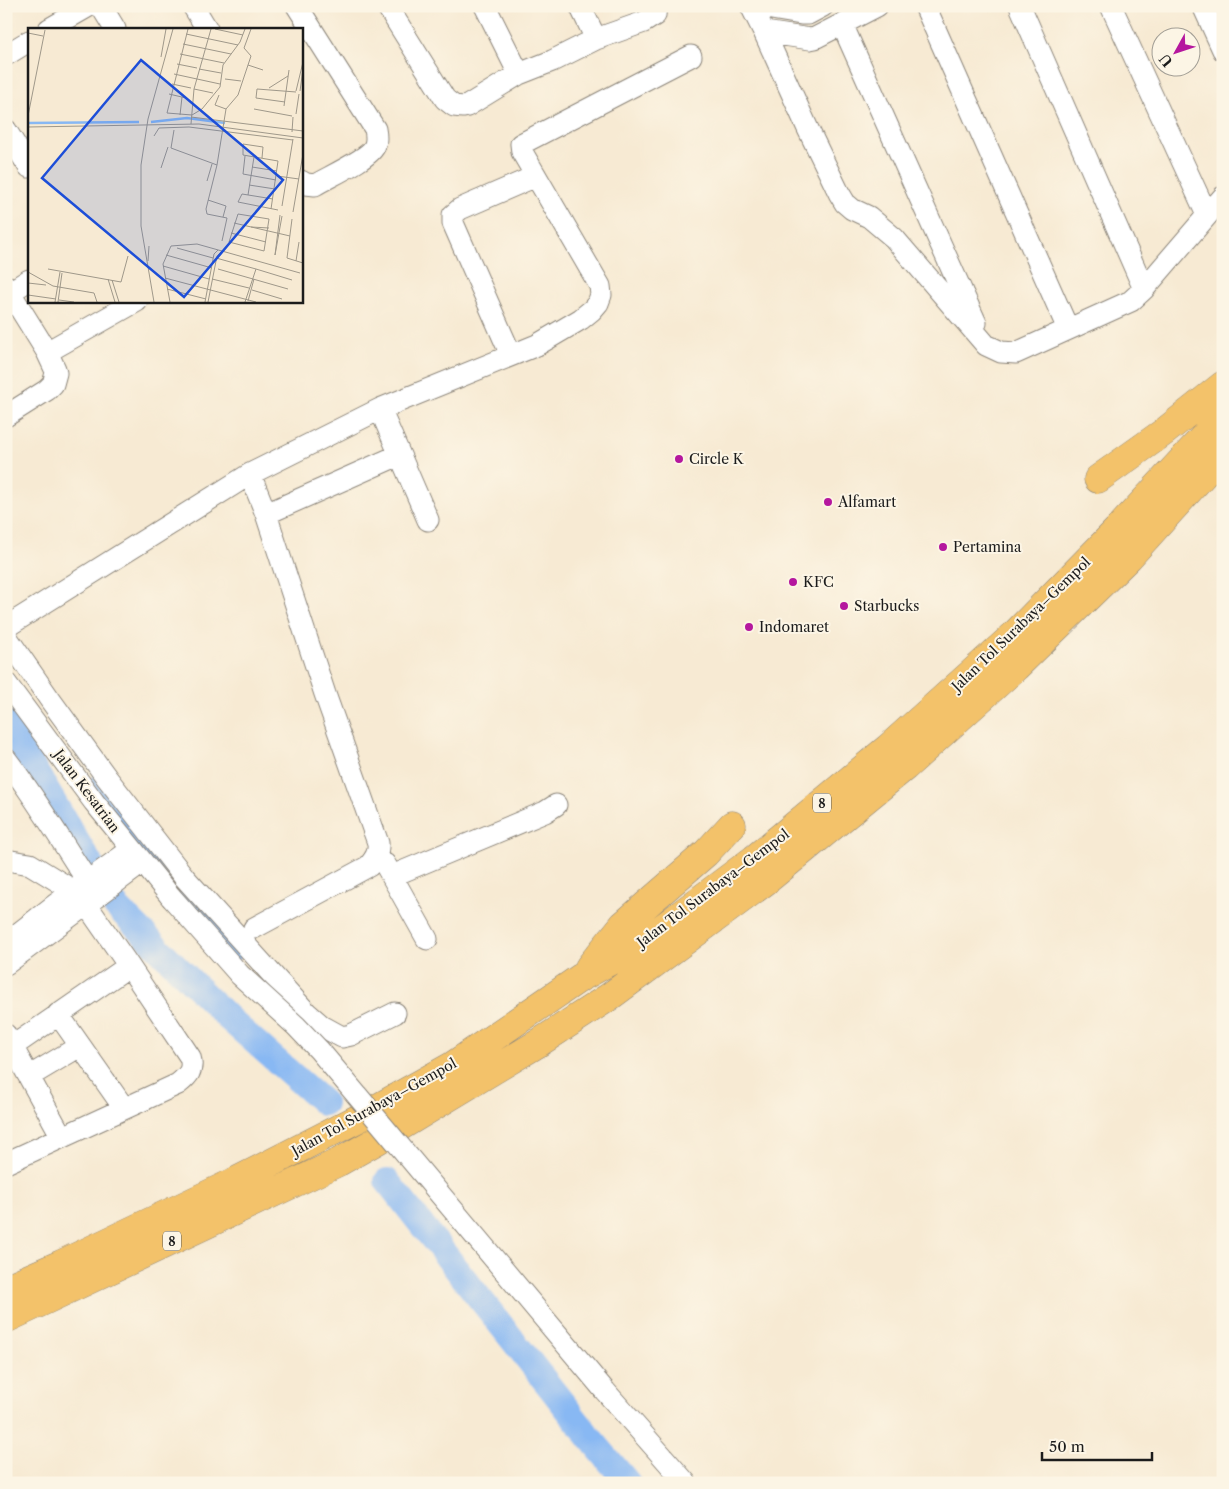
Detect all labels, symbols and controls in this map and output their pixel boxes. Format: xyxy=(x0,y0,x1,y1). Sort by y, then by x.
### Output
inset map xyxy=(28,28,302,302)
north arrow xyxy=(1152,28,1202,78)
text: U xyxy=(1155,50,1177,70)
place label: Circle K xyxy=(689,450,745,468)
marker: Circle K xyxy=(673,453,685,465)
place label: Alfamart xyxy=(837,493,896,511)
marker: Alfamart xyxy=(822,496,834,508)
place label: Pertamina xyxy=(953,538,1022,556)
marker: Pertamina xyxy=(937,541,949,553)
street label: Jalan Tol Surabaya–Gempol xyxy=(946,553,1094,696)
place label: KFC xyxy=(803,573,834,591)
marker: KFC xyxy=(787,576,799,588)
place label: Starbucks xyxy=(854,597,919,615)
marker: Starbucks xyxy=(838,600,850,612)
place label: Indomaret xyxy=(759,618,829,636)
marker: Indomaret xyxy=(743,621,755,633)
street label: Jalan Kesatrian xyxy=(49,744,124,836)
road number: 8 xyxy=(813,794,831,812)
street label: Jalan Tol Surabaya–Gempol xyxy=(632,825,793,952)
street label: Jalan Tol Surabaya–Gempol xyxy=(287,1054,460,1161)
road number: 8 xyxy=(163,1232,181,1250)
scale bar xyxy=(1042,1429,1152,1461)
text: 50 m xyxy=(1049,1437,1085,1456)

